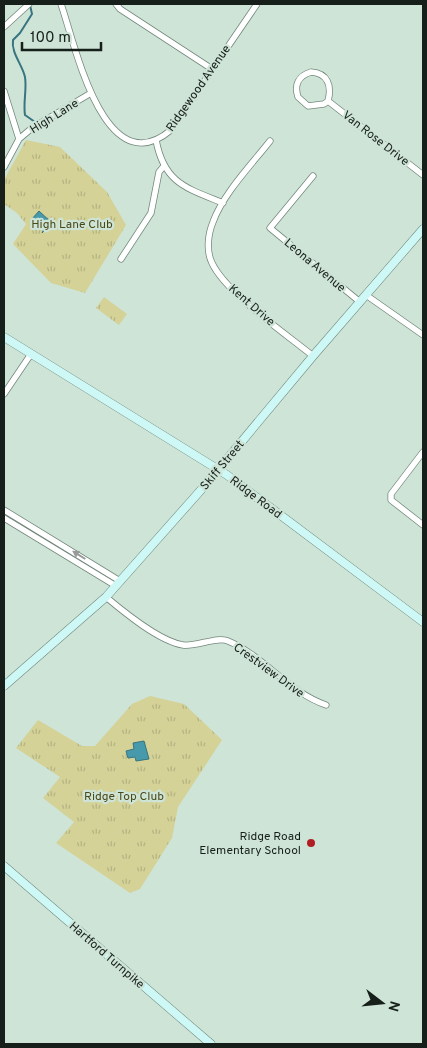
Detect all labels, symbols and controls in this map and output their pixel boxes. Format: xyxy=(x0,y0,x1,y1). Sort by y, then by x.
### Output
scale bar xyxy=(22,20,101,52)
text: 100 m xyxy=(30,29,71,48)
street label: Ridgewood Avenue xyxy=(163,42,235,135)
street label: High Lane xyxy=(27,96,82,138)
street label: Van Rose Drive xyxy=(339,108,412,170)
park label: High Lane Club xyxy=(31,217,113,233)
street label: Leona Avenue xyxy=(280,235,348,296)
street label: Kent Drive xyxy=(225,281,278,330)
street label: Skiff Street xyxy=(197,437,248,494)
street label: Ridge Road xyxy=(226,473,285,523)
one-way arrow xyxy=(72,550,86,560)
street label: Crestview Drive xyxy=(230,640,307,702)
park label: Ridge Top Club xyxy=(84,789,164,805)
place label: Ridge Road Elementary School xyxy=(199,829,301,859)
marker: Ridge Road Elementary School xyxy=(305,837,317,849)
street label: Hartford Turnpike xyxy=(65,919,147,993)
north arrow xyxy=(357,978,407,1028)
text: N xyxy=(383,999,403,1013)

